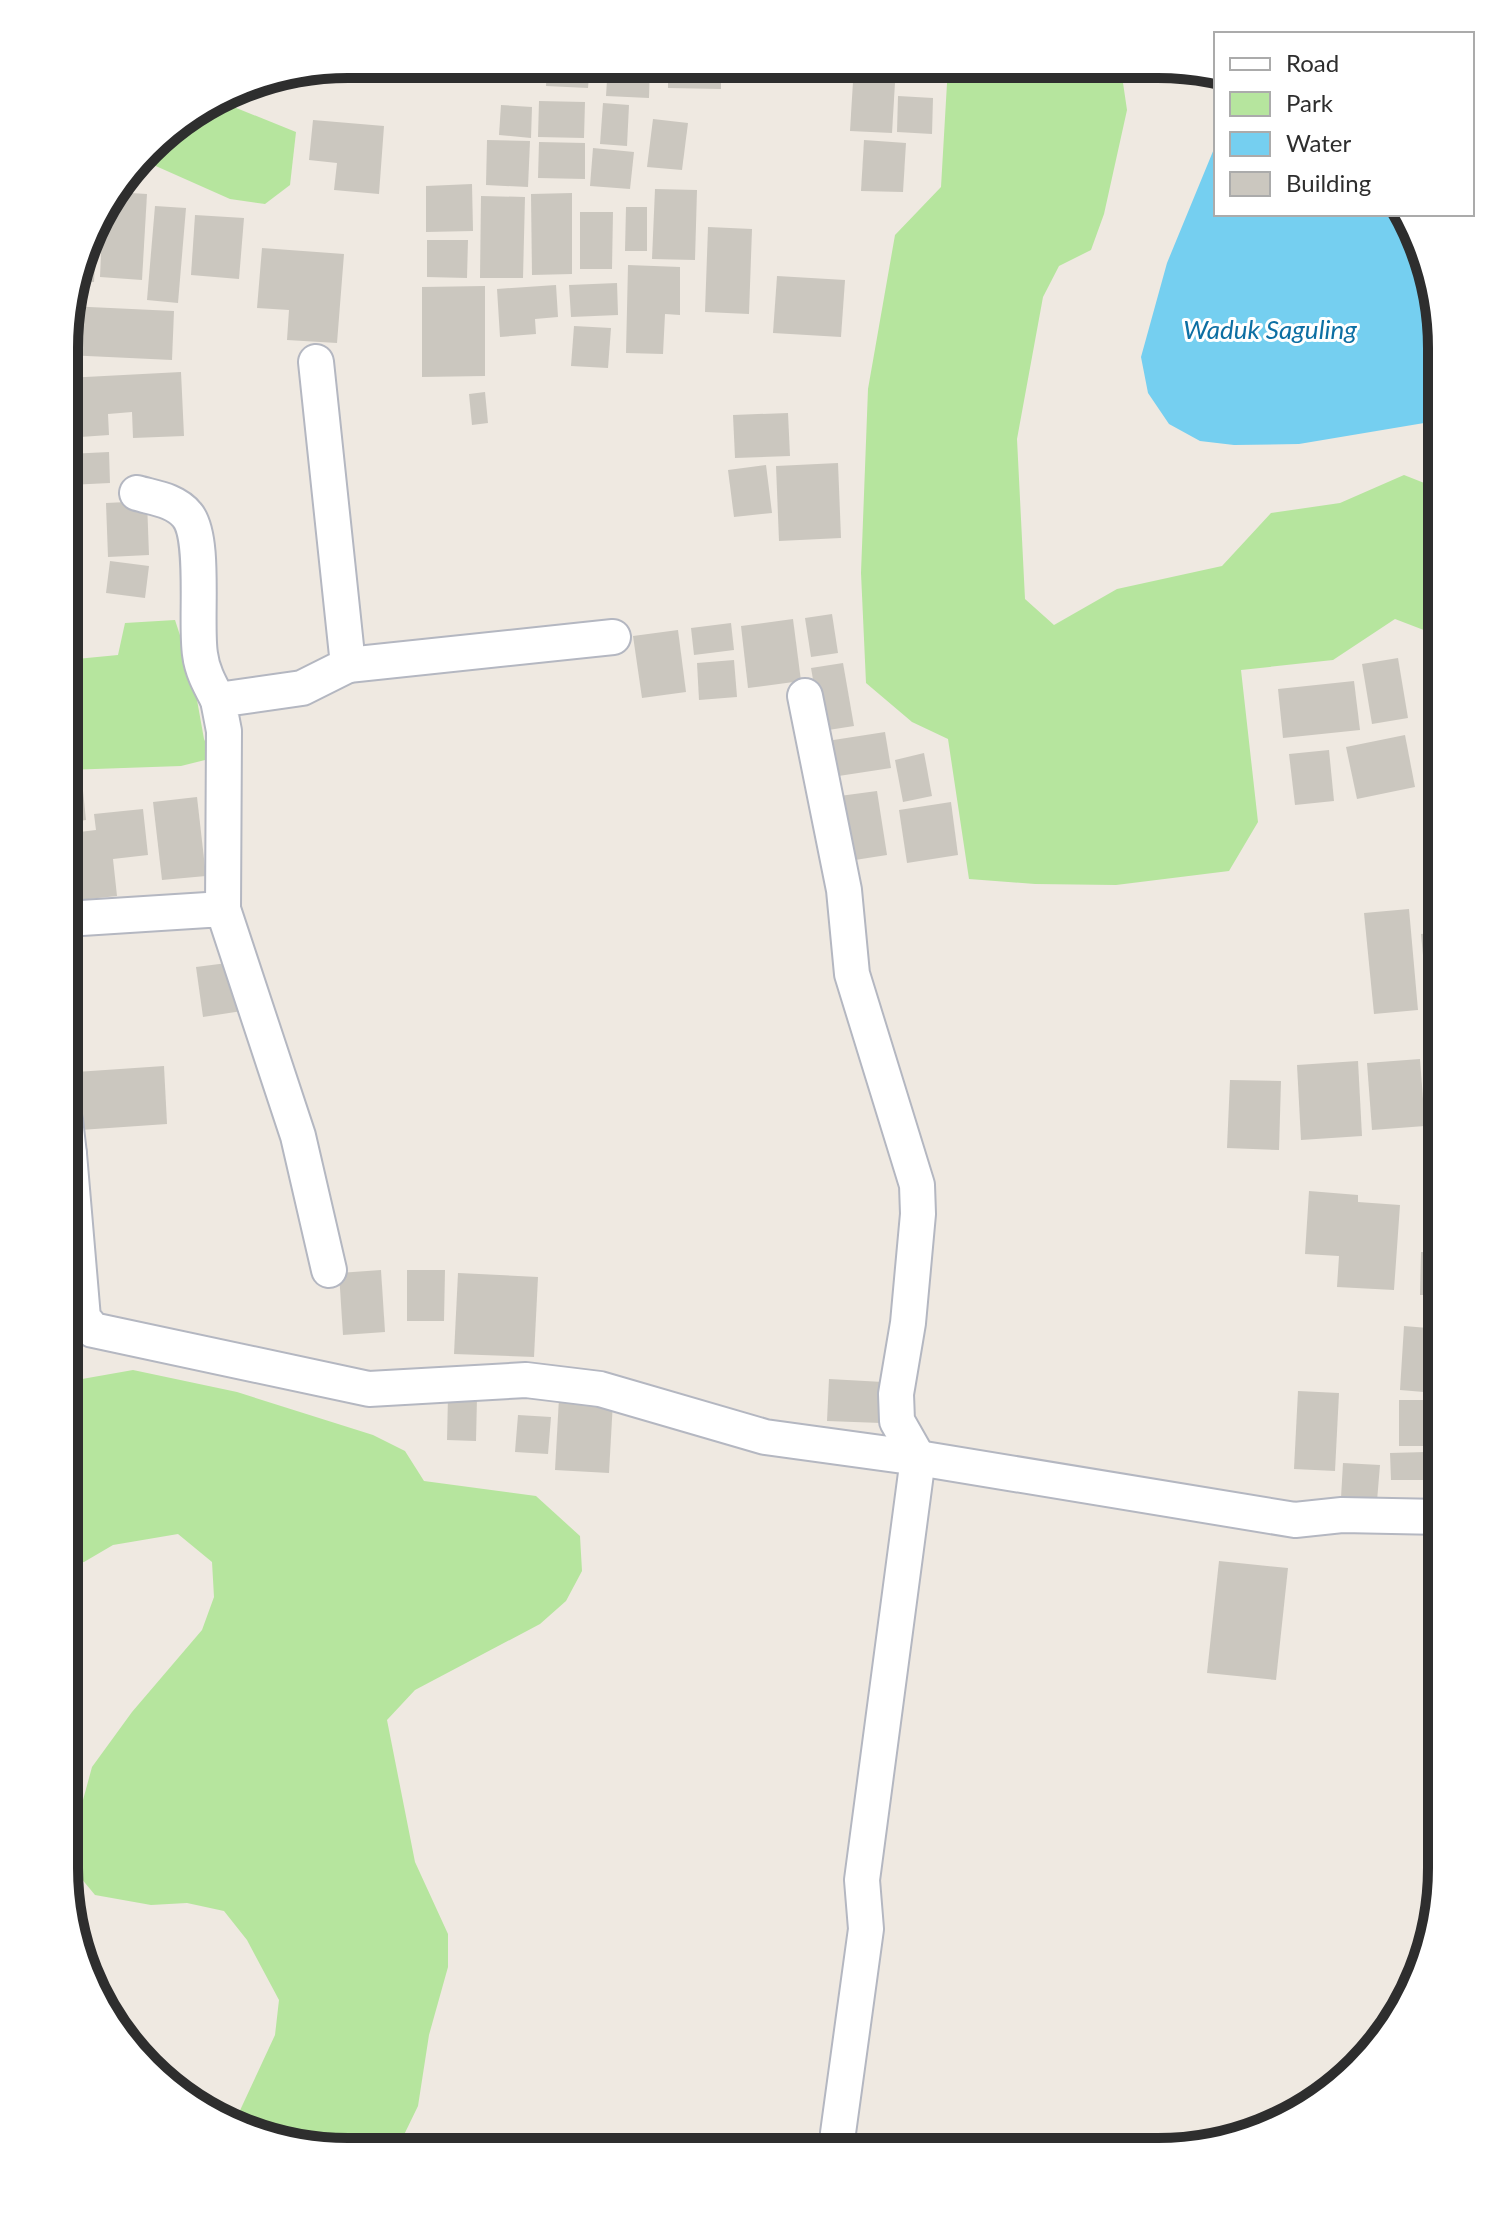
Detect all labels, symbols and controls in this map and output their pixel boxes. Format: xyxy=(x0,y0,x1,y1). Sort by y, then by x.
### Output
legend xyxy=(1214,32,1474,216)
text: Road xyxy=(1286,48,1339,77)
text: Park xyxy=(1286,88,1334,117)
text: Water xyxy=(1286,128,1351,157)
text: Building xyxy=(1286,168,1371,197)
water label: Waduk Saguling xyxy=(1183,313,1357,345)

